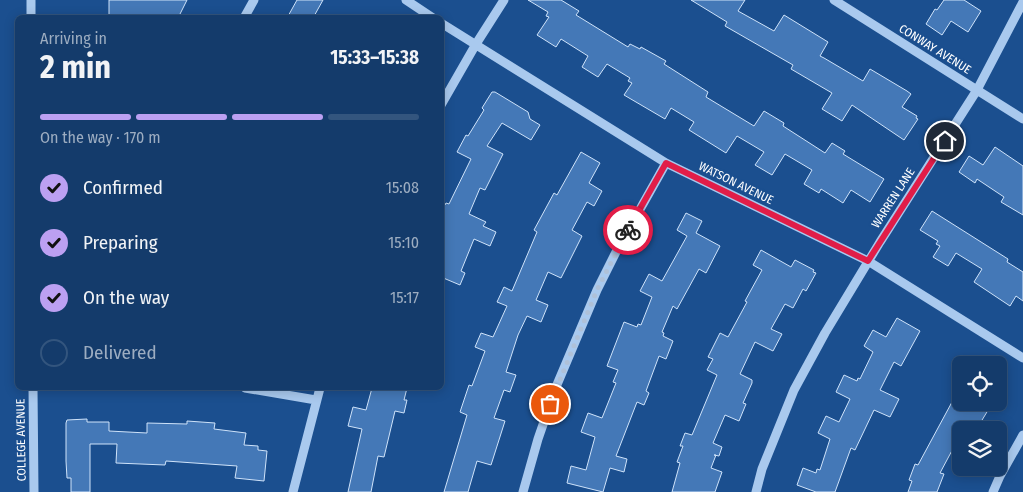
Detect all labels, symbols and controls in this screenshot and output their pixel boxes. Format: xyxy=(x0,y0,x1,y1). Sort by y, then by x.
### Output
street label: CONWAY AVENUE xyxy=(897,21,974,77)
text: Arriving in xyxy=(40,29,107,48)
text: 15:33–15:38 xyxy=(330,46,419,69)
text: 2 min xyxy=(40,48,111,86)
pin xyxy=(924,120,966,162)
icon: home xyxy=(931,127,959,155)
text: On the way · 170 m xyxy=(40,128,160,147)
street label: WATSON AVENUE xyxy=(696,159,776,207)
street label: WARREN LANE xyxy=(868,165,918,231)
icon: check xyxy=(40,174,68,202)
text: Confirmed xyxy=(83,176,163,199)
text: 15:08 xyxy=(386,178,419,197)
courier xyxy=(603,205,653,255)
icon: bike xyxy=(614,216,642,244)
icon: check xyxy=(40,229,68,257)
text: Preparing xyxy=(83,231,158,254)
text: 15:10 xyxy=(388,233,419,252)
icon: check xyxy=(40,284,68,312)
text: On the way xyxy=(83,286,169,309)
text: 15:17 xyxy=(390,288,419,307)
text: Delivered xyxy=(83,341,157,364)
map controls xyxy=(952,356,1007,476)
button: locate xyxy=(952,356,1007,411)
pin xyxy=(529,383,571,425)
icon: bag xyxy=(536,390,564,418)
street label: COLLEGE AVENUE xyxy=(13,398,29,481)
button: layers xyxy=(952,421,1007,476)

